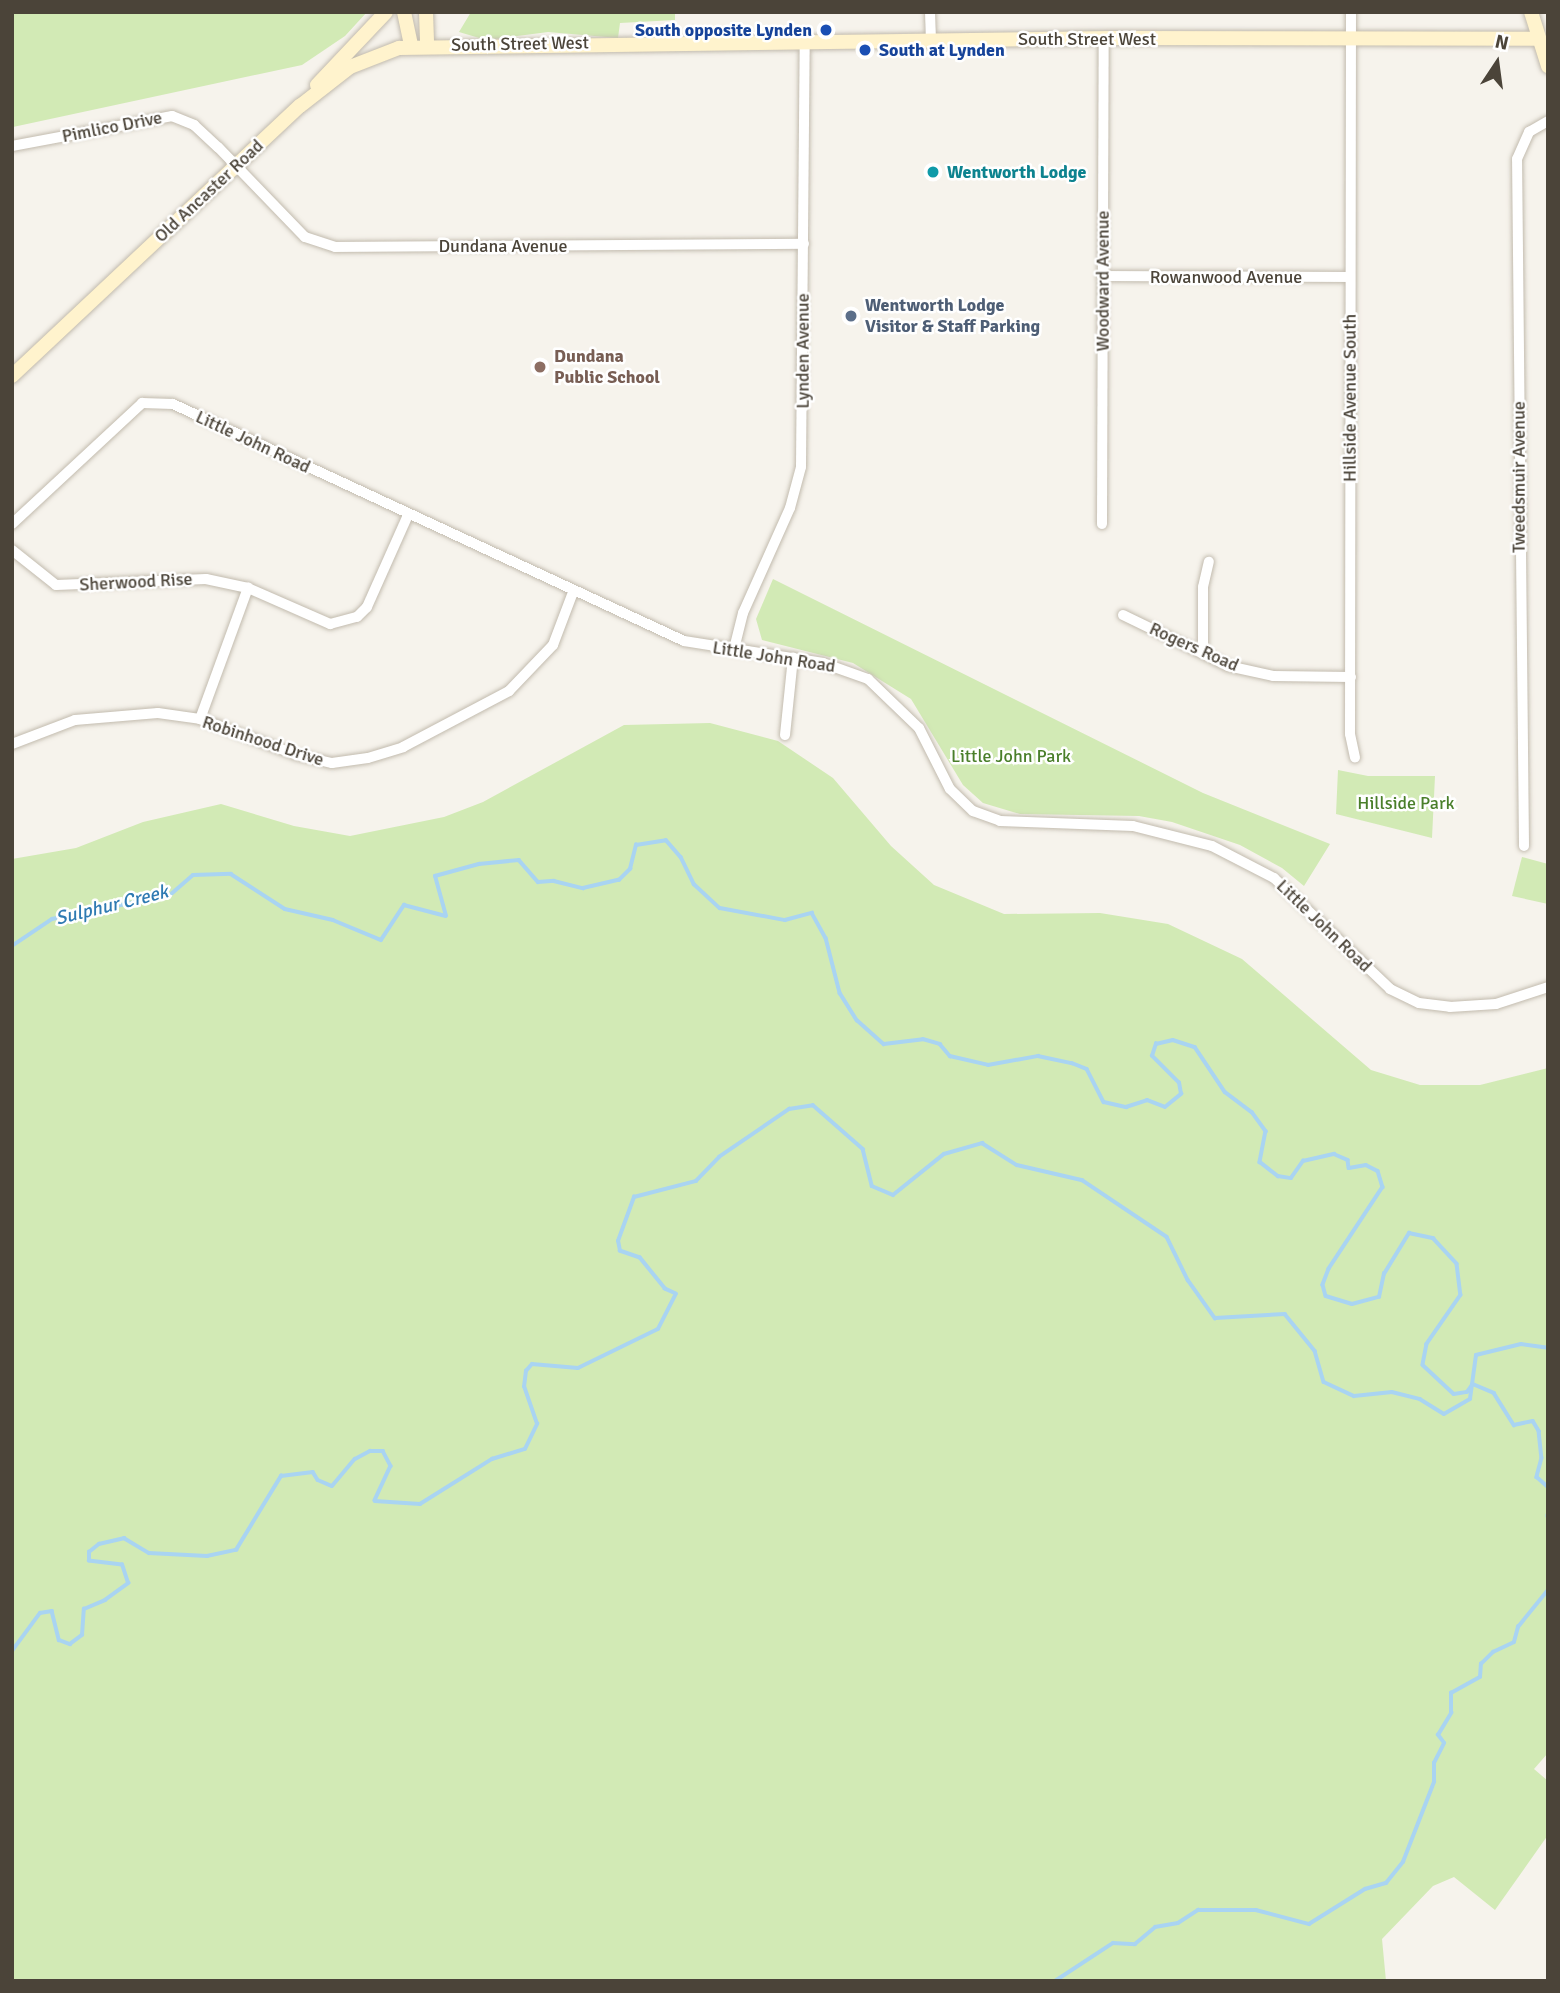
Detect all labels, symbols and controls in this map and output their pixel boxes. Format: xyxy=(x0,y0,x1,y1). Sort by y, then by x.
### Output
place label: South opposite Lynden xyxy=(635,19,812,41)
marker: South opposite Lynden xyxy=(818,22,834,38)
street label: South Street West xyxy=(1018,28,1156,50)
north arrow xyxy=(1462,28,1532,98)
text: N xyxy=(1493,29,1511,56)
street label: South Street West xyxy=(451,32,589,56)
place label: South at Lynden xyxy=(879,39,1005,61)
marker: South at Lynden xyxy=(857,42,873,58)
street label: Pimlico Drive xyxy=(60,107,164,147)
street label: Old Ancaster Road xyxy=(150,135,268,247)
place label: Wentworth Lodge xyxy=(947,161,1087,183)
marker: Wentworth Lodge xyxy=(925,164,941,180)
street label: Woodward Avenue xyxy=(1092,210,1114,352)
street label: Dundana Avenue xyxy=(438,235,568,257)
street label: Rowanwood Avenue xyxy=(1150,266,1302,288)
street label: Lynden Avenue xyxy=(792,293,814,409)
place label: Wentworth Lodge Visitor & Staff Parking xyxy=(865,295,1040,338)
marker: Wentworth Lodge Visitor & Staff Parking xyxy=(843,308,859,324)
street label: Hillside Avenue South xyxy=(1339,314,1361,482)
place label: Dundana Public School xyxy=(554,346,660,388)
marker: Dundana Public School xyxy=(532,359,548,375)
street label: Tweedsmuir Avenue xyxy=(1508,401,1530,553)
street label: Little John Road xyxy=(192,406,314,478)
street label: Sherwood Rise xyxy=(79,568,193,596)
street label: Rogers Road xyxy=(1146,618,1242,676)
street label: Little John Road xyxy=(711,637,837,677)
street label: Robinhood Drive xyxy=(200,711,326,771)
park label: Little John Park xyxy=(951,745,1071,767)
park label: Hillside Park xyxy=(1357,792,1455,814)
street label: Little John Road xyxy=(1272,875,1376,977)
water label: Sulphur Creek xyxy=(53,881,171,931)

